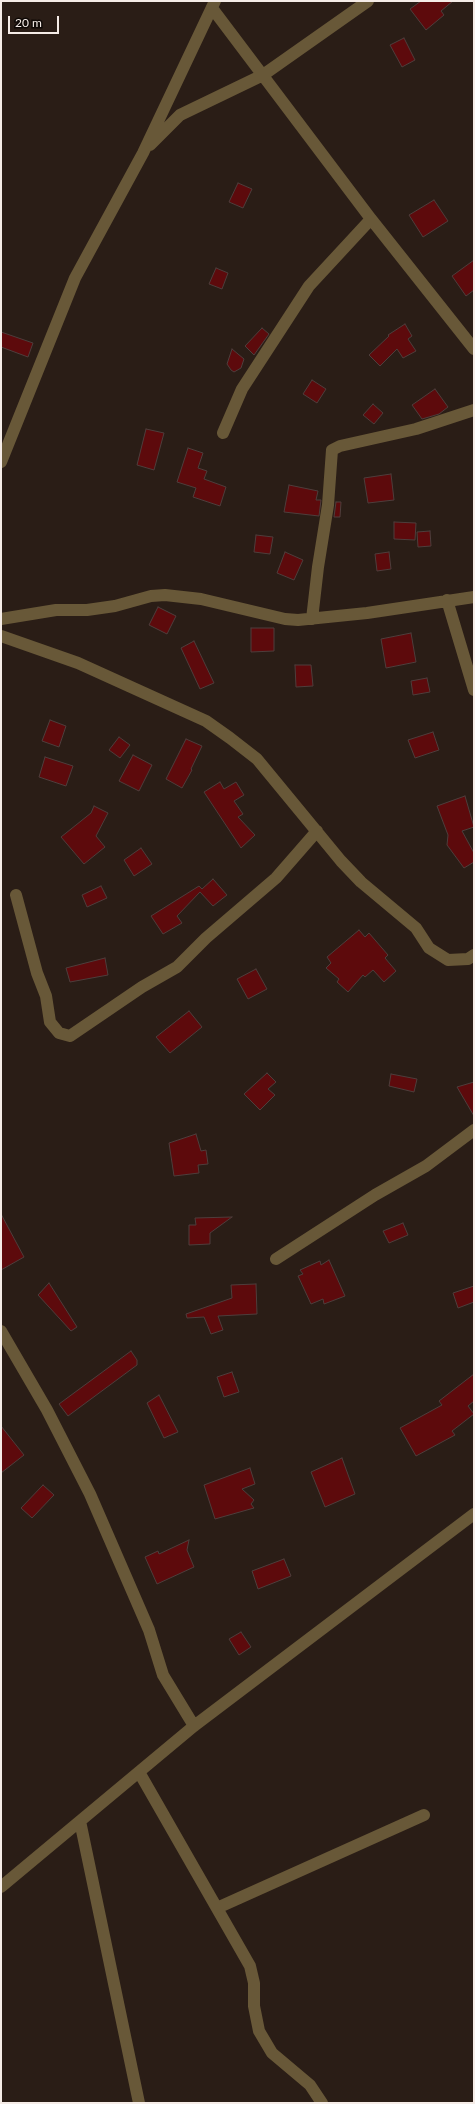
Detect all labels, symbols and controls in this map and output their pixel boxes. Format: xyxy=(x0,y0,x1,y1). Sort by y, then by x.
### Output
scale bar xyxy=(10,8,61,34)
text: 20 m xyxy=(15,15,42,30)

